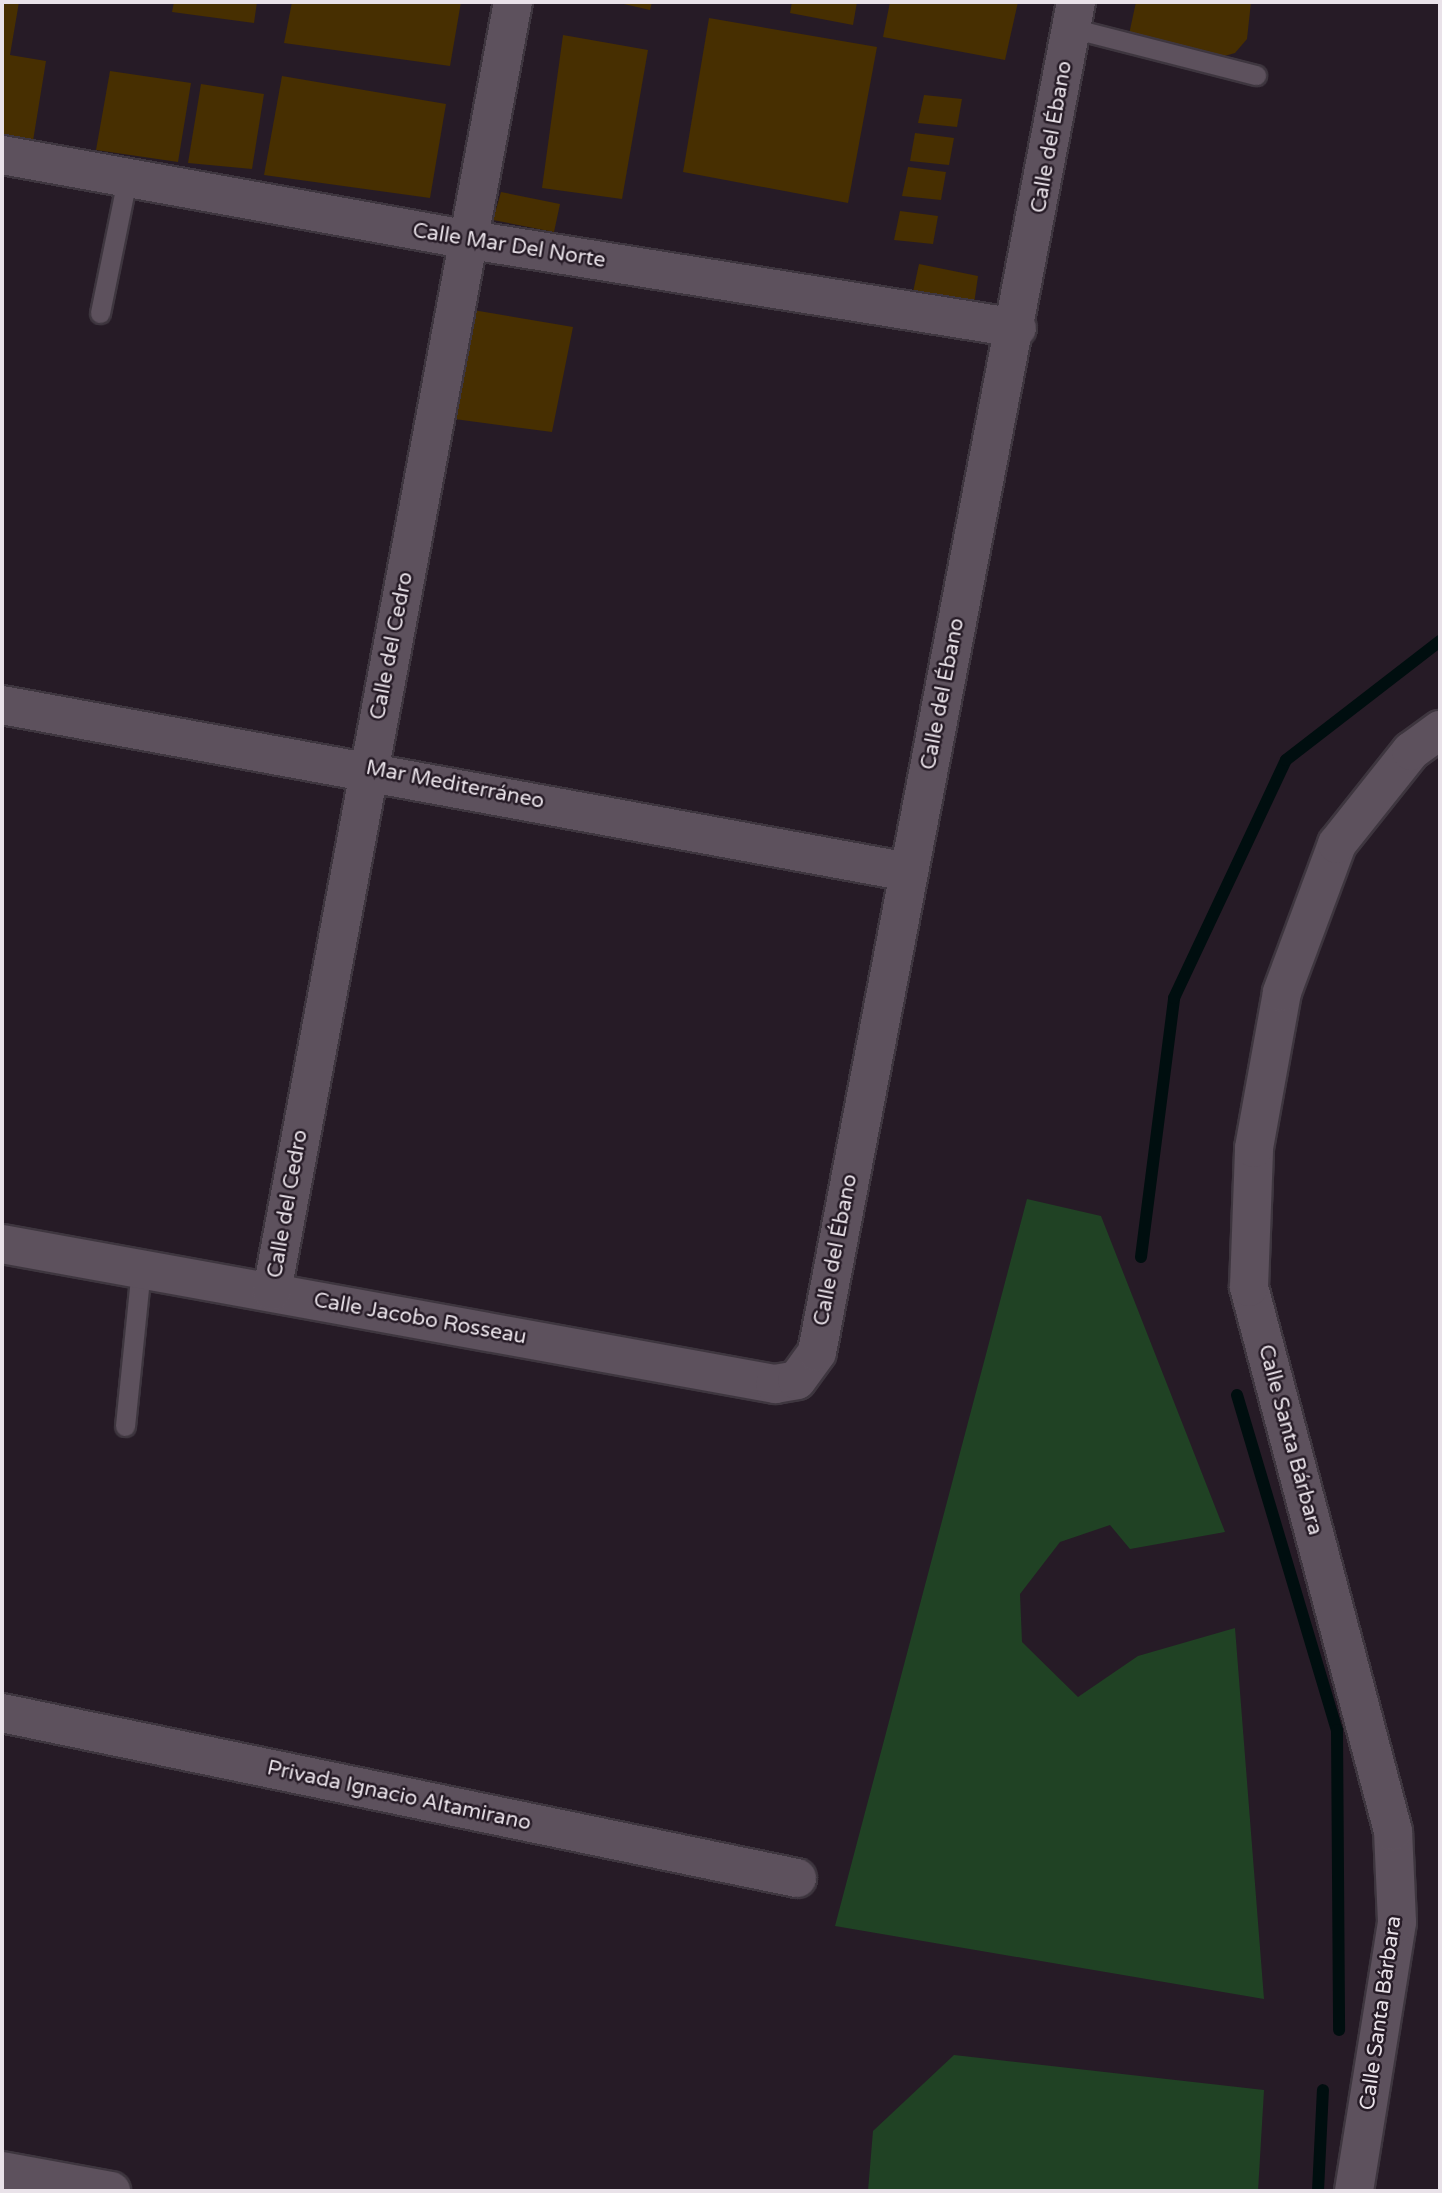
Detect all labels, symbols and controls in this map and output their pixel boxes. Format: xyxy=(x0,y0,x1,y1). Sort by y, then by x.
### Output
street label: Calle del Ébano xyxy=(1026,59,1078,215)
street label: Calle Mar Del Norte xyxy=(411,218,607,274)
street label: Calle del Cedro xyxy=(365,570,419,722)
street label: Calle del Ébano xyxy=(916,616,970,772)
street label: Mar Mediterráneo xyxy=(364,755,546,815)
street label: Calle del Cedro xyxy=(263,1128,313,1280)
street label: Calle del Ébano xyxy=(809,1172,863,1328)
street label: Calle Jacobo Rosseau xyxy=(312,1288,528,1350)
street label: Calle Santa Bárbara xyxy=(1252,1342,1328,1538)
street label: Privada Ignacio Altamirano xyxy=(265,1756,533,1836)
street label: Calle Santa Bárbara xyxy=(1355,1914,1407,2112)

